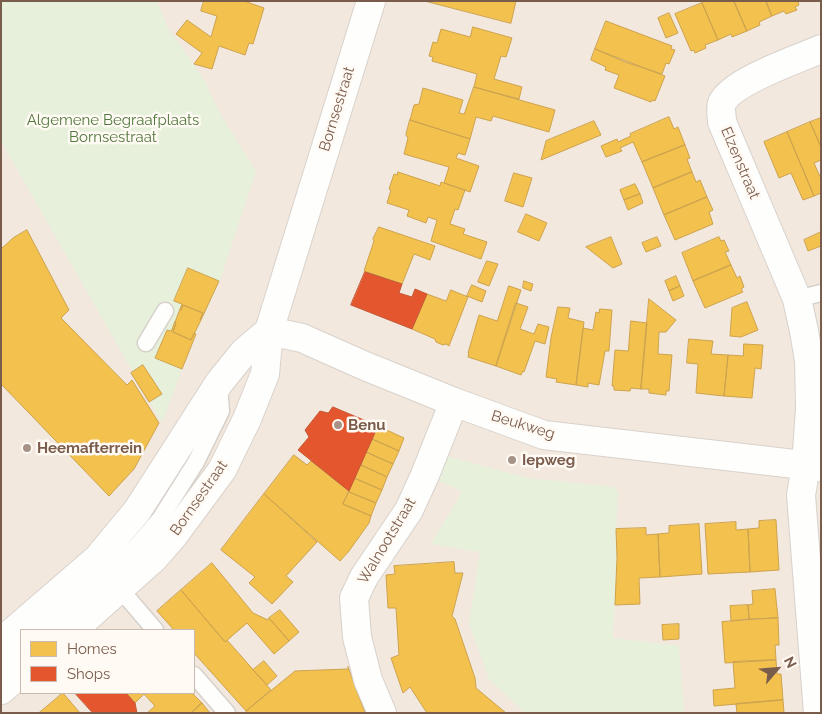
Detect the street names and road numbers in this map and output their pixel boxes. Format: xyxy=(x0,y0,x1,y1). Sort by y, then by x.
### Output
street label: Bornsestraat xyxy=(316,64,358,154)
street label: Elzenstraat xyxy=(717,124,763,202)
street label: Beukweg xyxy=(489,407,557,443)
street label: Bornsestraat xyxy=(166,457,232,539)
street label: Walnootstraat xyxy=(354,495,420,587)

